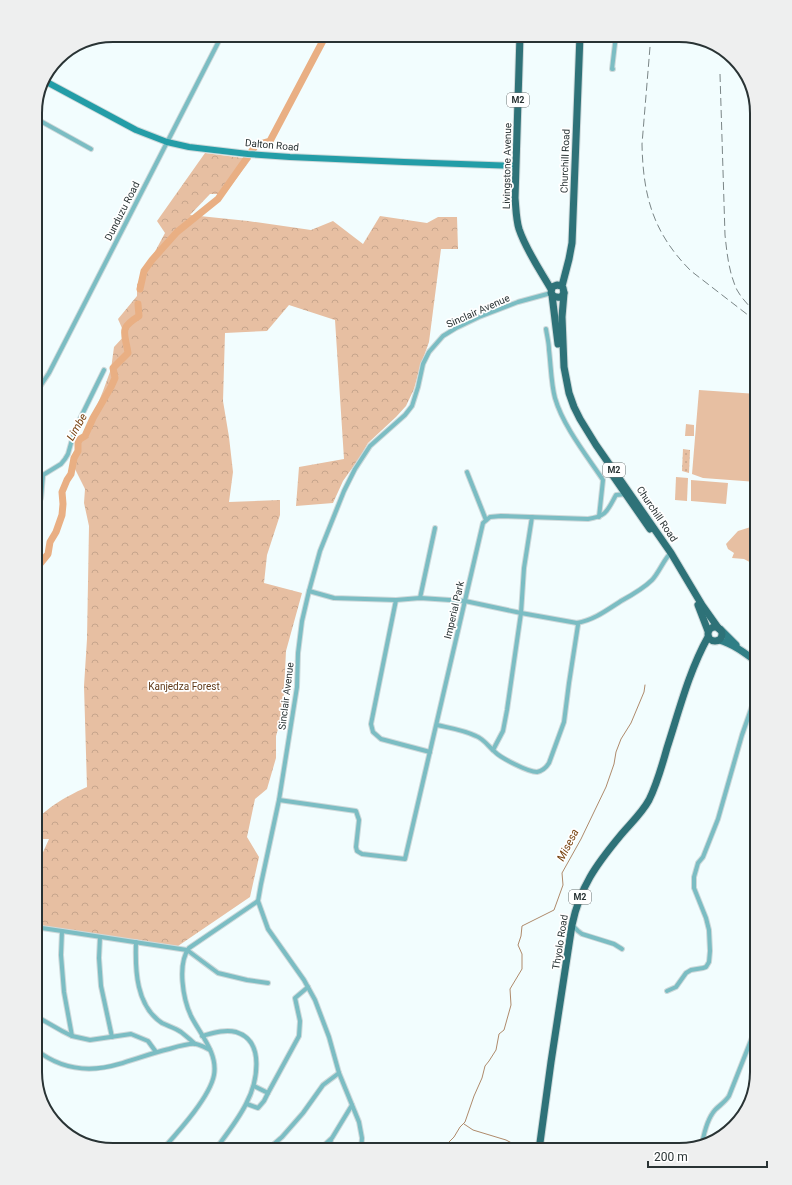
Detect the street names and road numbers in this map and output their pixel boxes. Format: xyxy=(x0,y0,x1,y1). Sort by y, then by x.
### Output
road number: M2 xyxy=(507,93,529,107)
street label: Livingstone Avenue xyxy=(501,123,513,209)
street label: Churchill Road xyxy=(558,129,572,193)
street label: Dalton Road xyxy=(244,137,300,153)
street label: Dunduzu Road xyxy=(102,180,142,242)
street label: Sinclair Avenue xyxy=(445,292,511,330)
road number: M2 xyxy=(603,463,625,477)
street label: Churchill Road xyxy=(634,484,680,544)
street label: Imperial Park xyxy=(442,579,466,640)
street label: Sinclair Avenue xyxy=(276,662,296,730)
road number: M2 xyxy=(569,890,591,904)
street label: Thyolo Road xyxy=(550,914,570,970)

